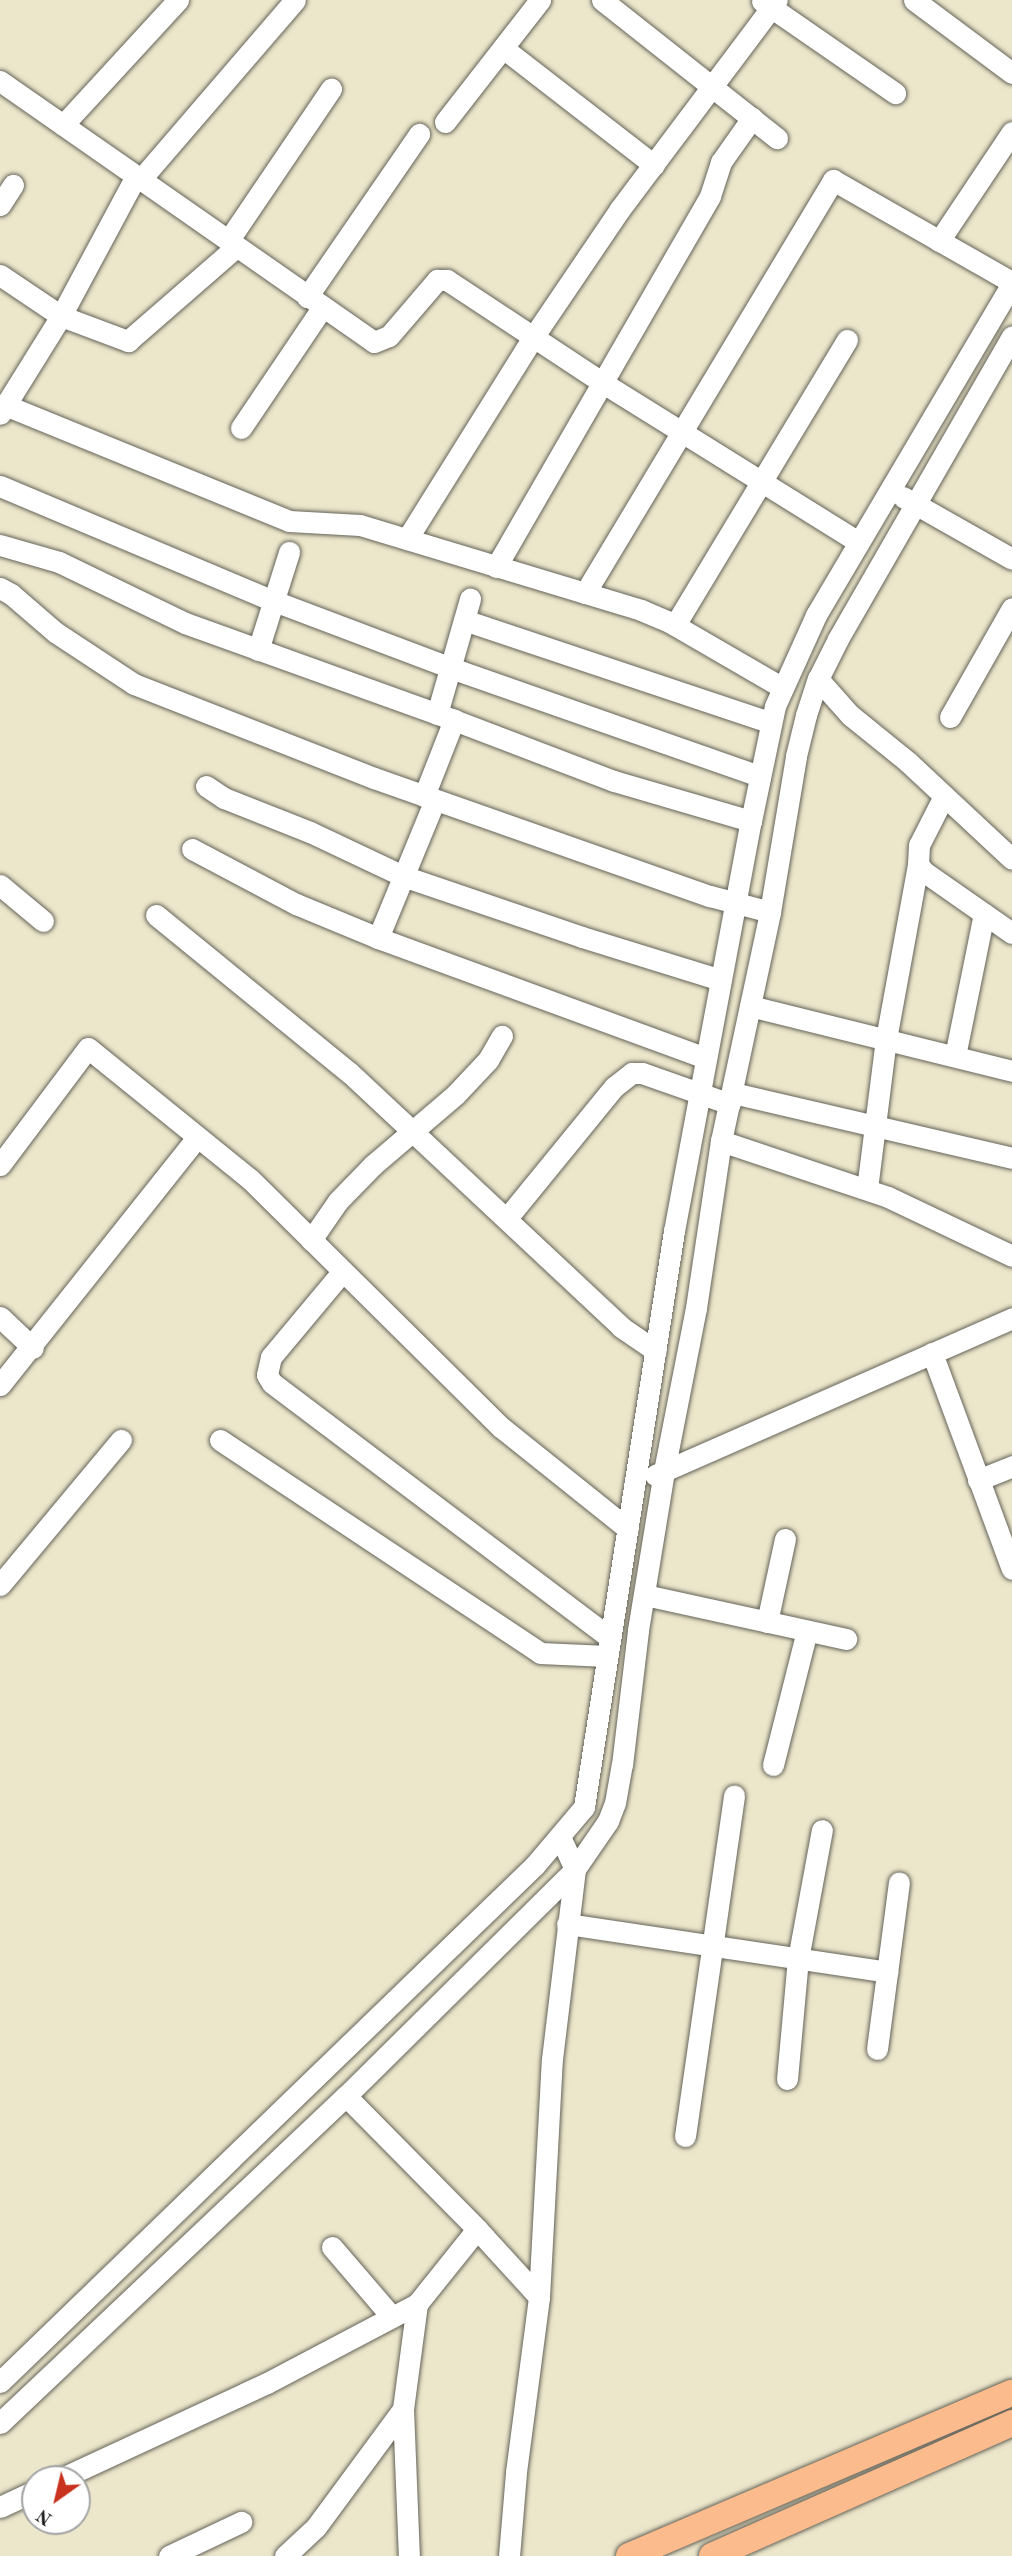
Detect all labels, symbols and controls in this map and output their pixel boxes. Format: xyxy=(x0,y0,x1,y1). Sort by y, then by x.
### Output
north arrow xyxy=(21,2465,91,2535)
text: N xyxy=(34,2504,56,2528)

